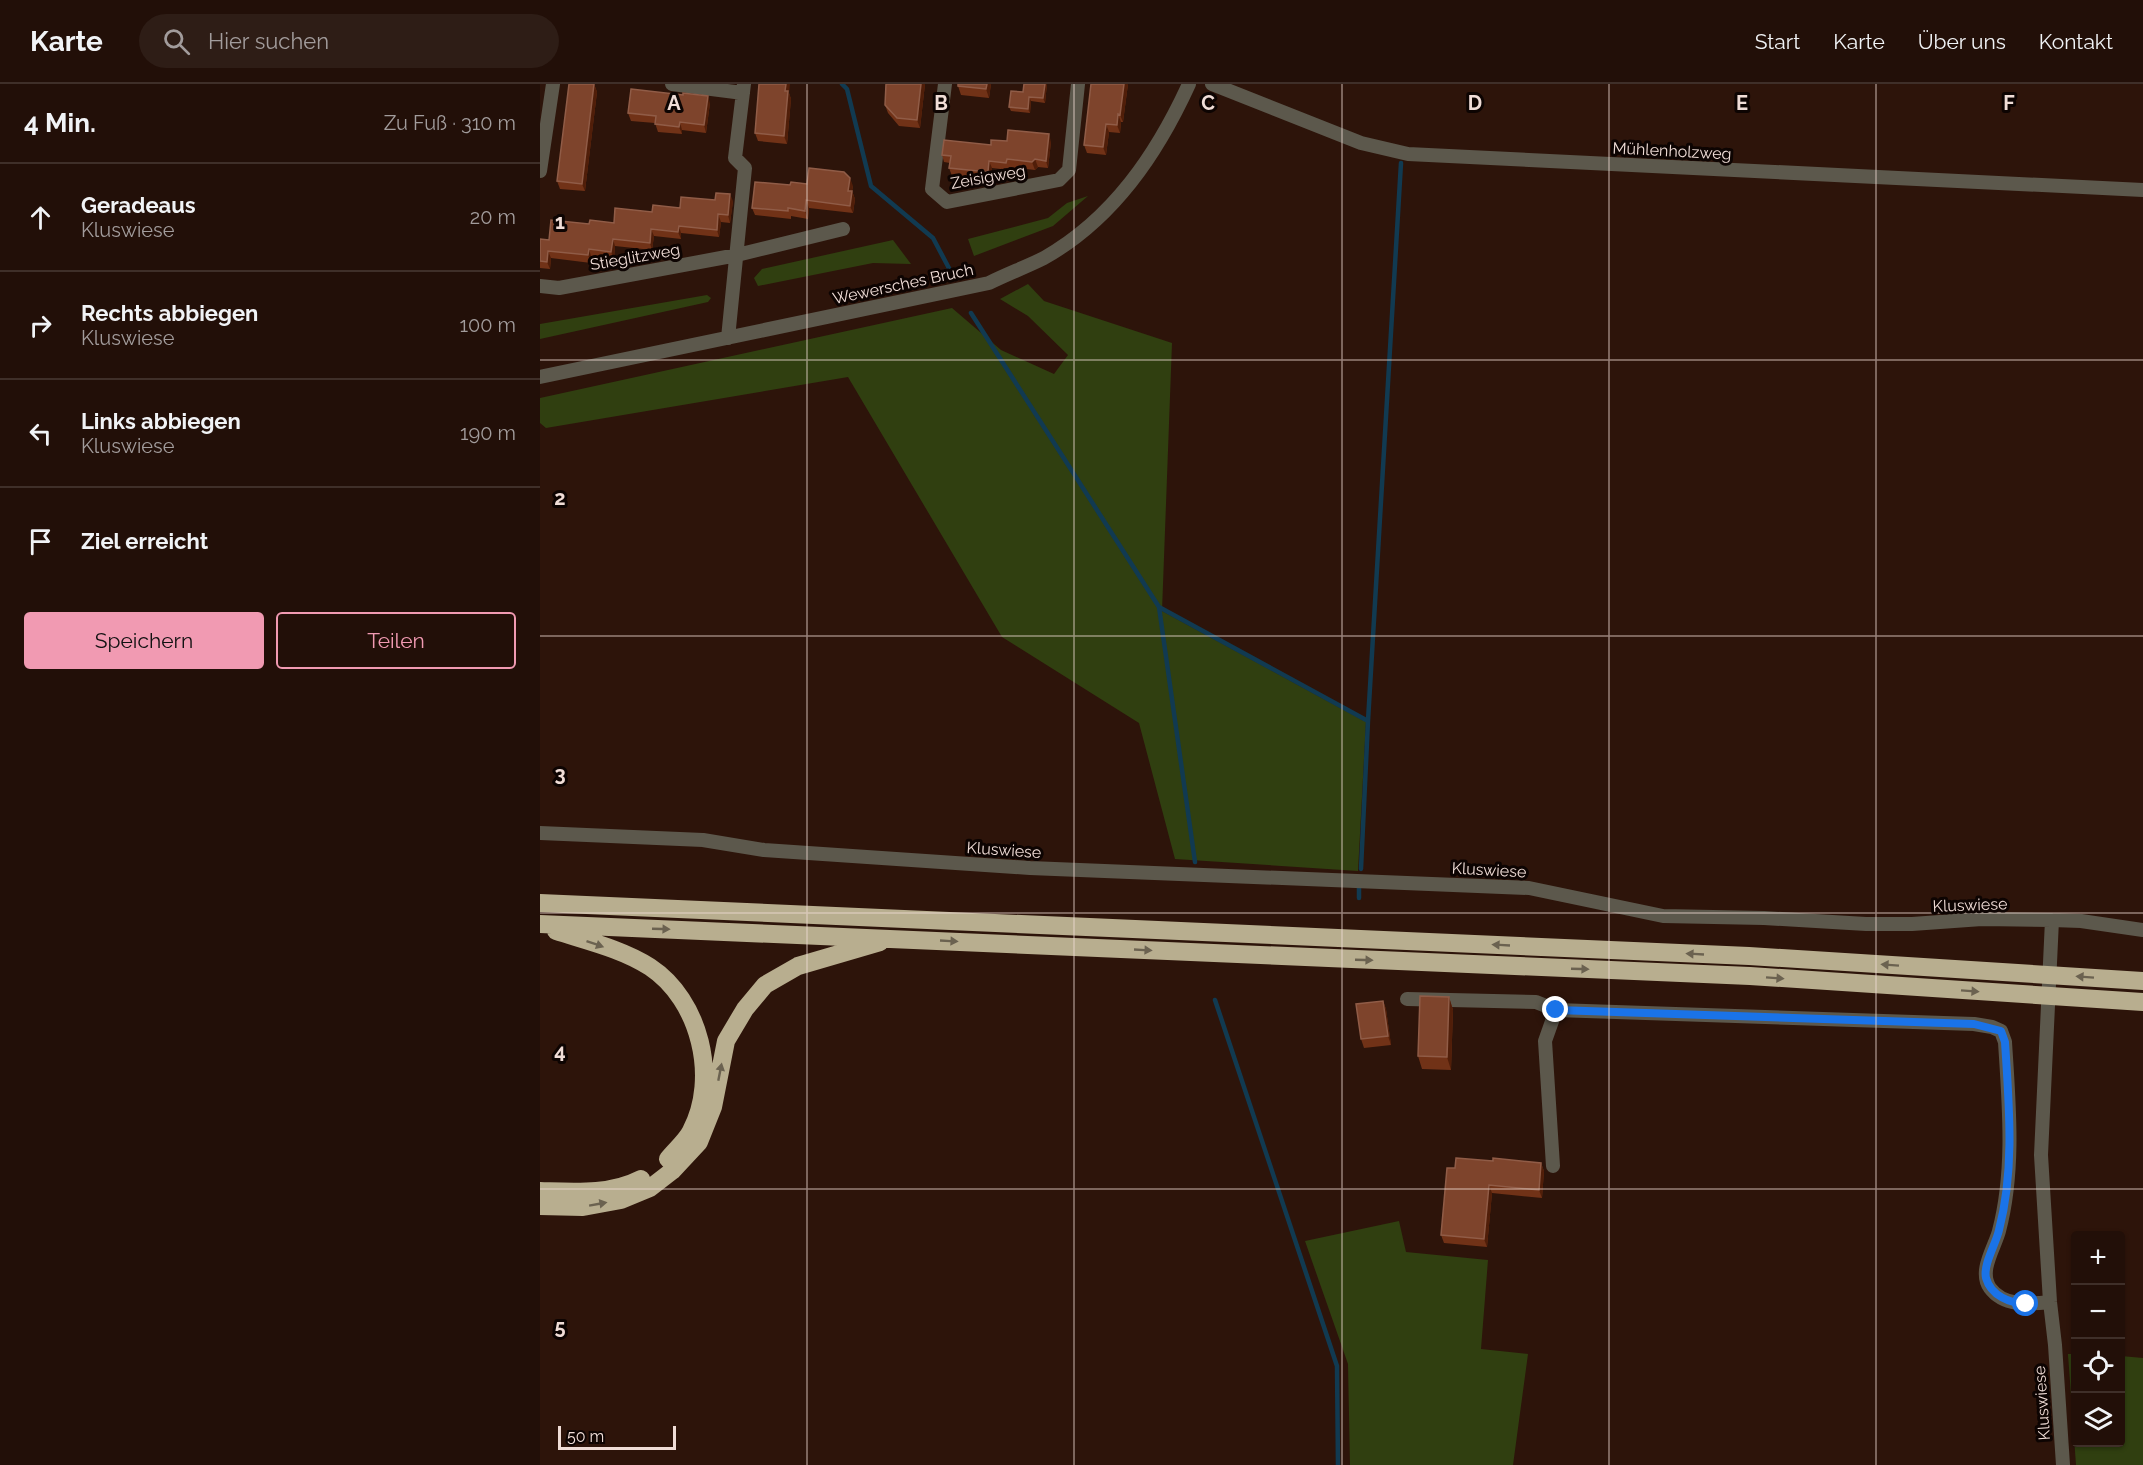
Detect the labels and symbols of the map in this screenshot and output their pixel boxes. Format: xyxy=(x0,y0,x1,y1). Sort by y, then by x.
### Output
text: A xyxy=(667,91,681,115)
text: B xyxy=(934,91,948,115)
text: C xyxy=(1201,91,1215,115)
text: D xyxy=(1468,91,1482,115)
text: E xyxy=(1736,91,1748,115)
text: F xyxy=(2003,91,2015,115)
street label: Mühlenholzweg xyxy=(1612,138,1732,164)
street label: Zeisigweg xyxy=(949,161,1027,193)
text: 1 xyxy=(555,210,565,234)
street label: Stieglitzweg xyxy=(589,240,681,274)
street label: Wewersches Bruch xyxy=(831,260,975,308)
text: 2 xyxy=(554,486,566,510)
text: 3 xyxy=(554,762,566,786)
street label: Kluswiese xyxy=(966,838,1042,862)
street label: Kluswiese xyxy=(1451,859,1527,881)
street label: Kluswiese xyxy=(1932,894,2008,916)
one-way arrow xyxy=(652,924,671,934)
one-way arrow xyxy=(939,936,958,945)
one-way arrow xyxy=(586,940,604,950)
one-way arrow xyxy=(1491,940,1510,949)
one-way arrow xyxy=(1134,945,1153,954)
one-way arrow xyxy=(1686,949,1705,958)
one-way arrow xyxy=(1355,955,1374,964)
one-way arrow xyxy=(1880,961,1899,970)
one-way arrow xyxy=(1571,964,1590,973)
one-way arrow xyxy=(1765,973,1784,983)
one-way arrow xyxy=(2075,973,2094,982)
one-way arrow xyxy=(1960,986,1979,995)
route end xyxy=(1542,996,1568,1022)
text: 4 xyxy=(554,1039,566,1063)
one-way arrow xyxy=(716,1063,725,1082)
one-way arrow xyxy=(589,1199,608,1208)
route start xyxy=(2012,1290,2038,1316)
text: 5 xyxy=(554,1315,566,1339)
street label: Kluswiese xyxy=(2030,1365,2054,1441)
scale bar xyxy=(558,1423,676,1450)

